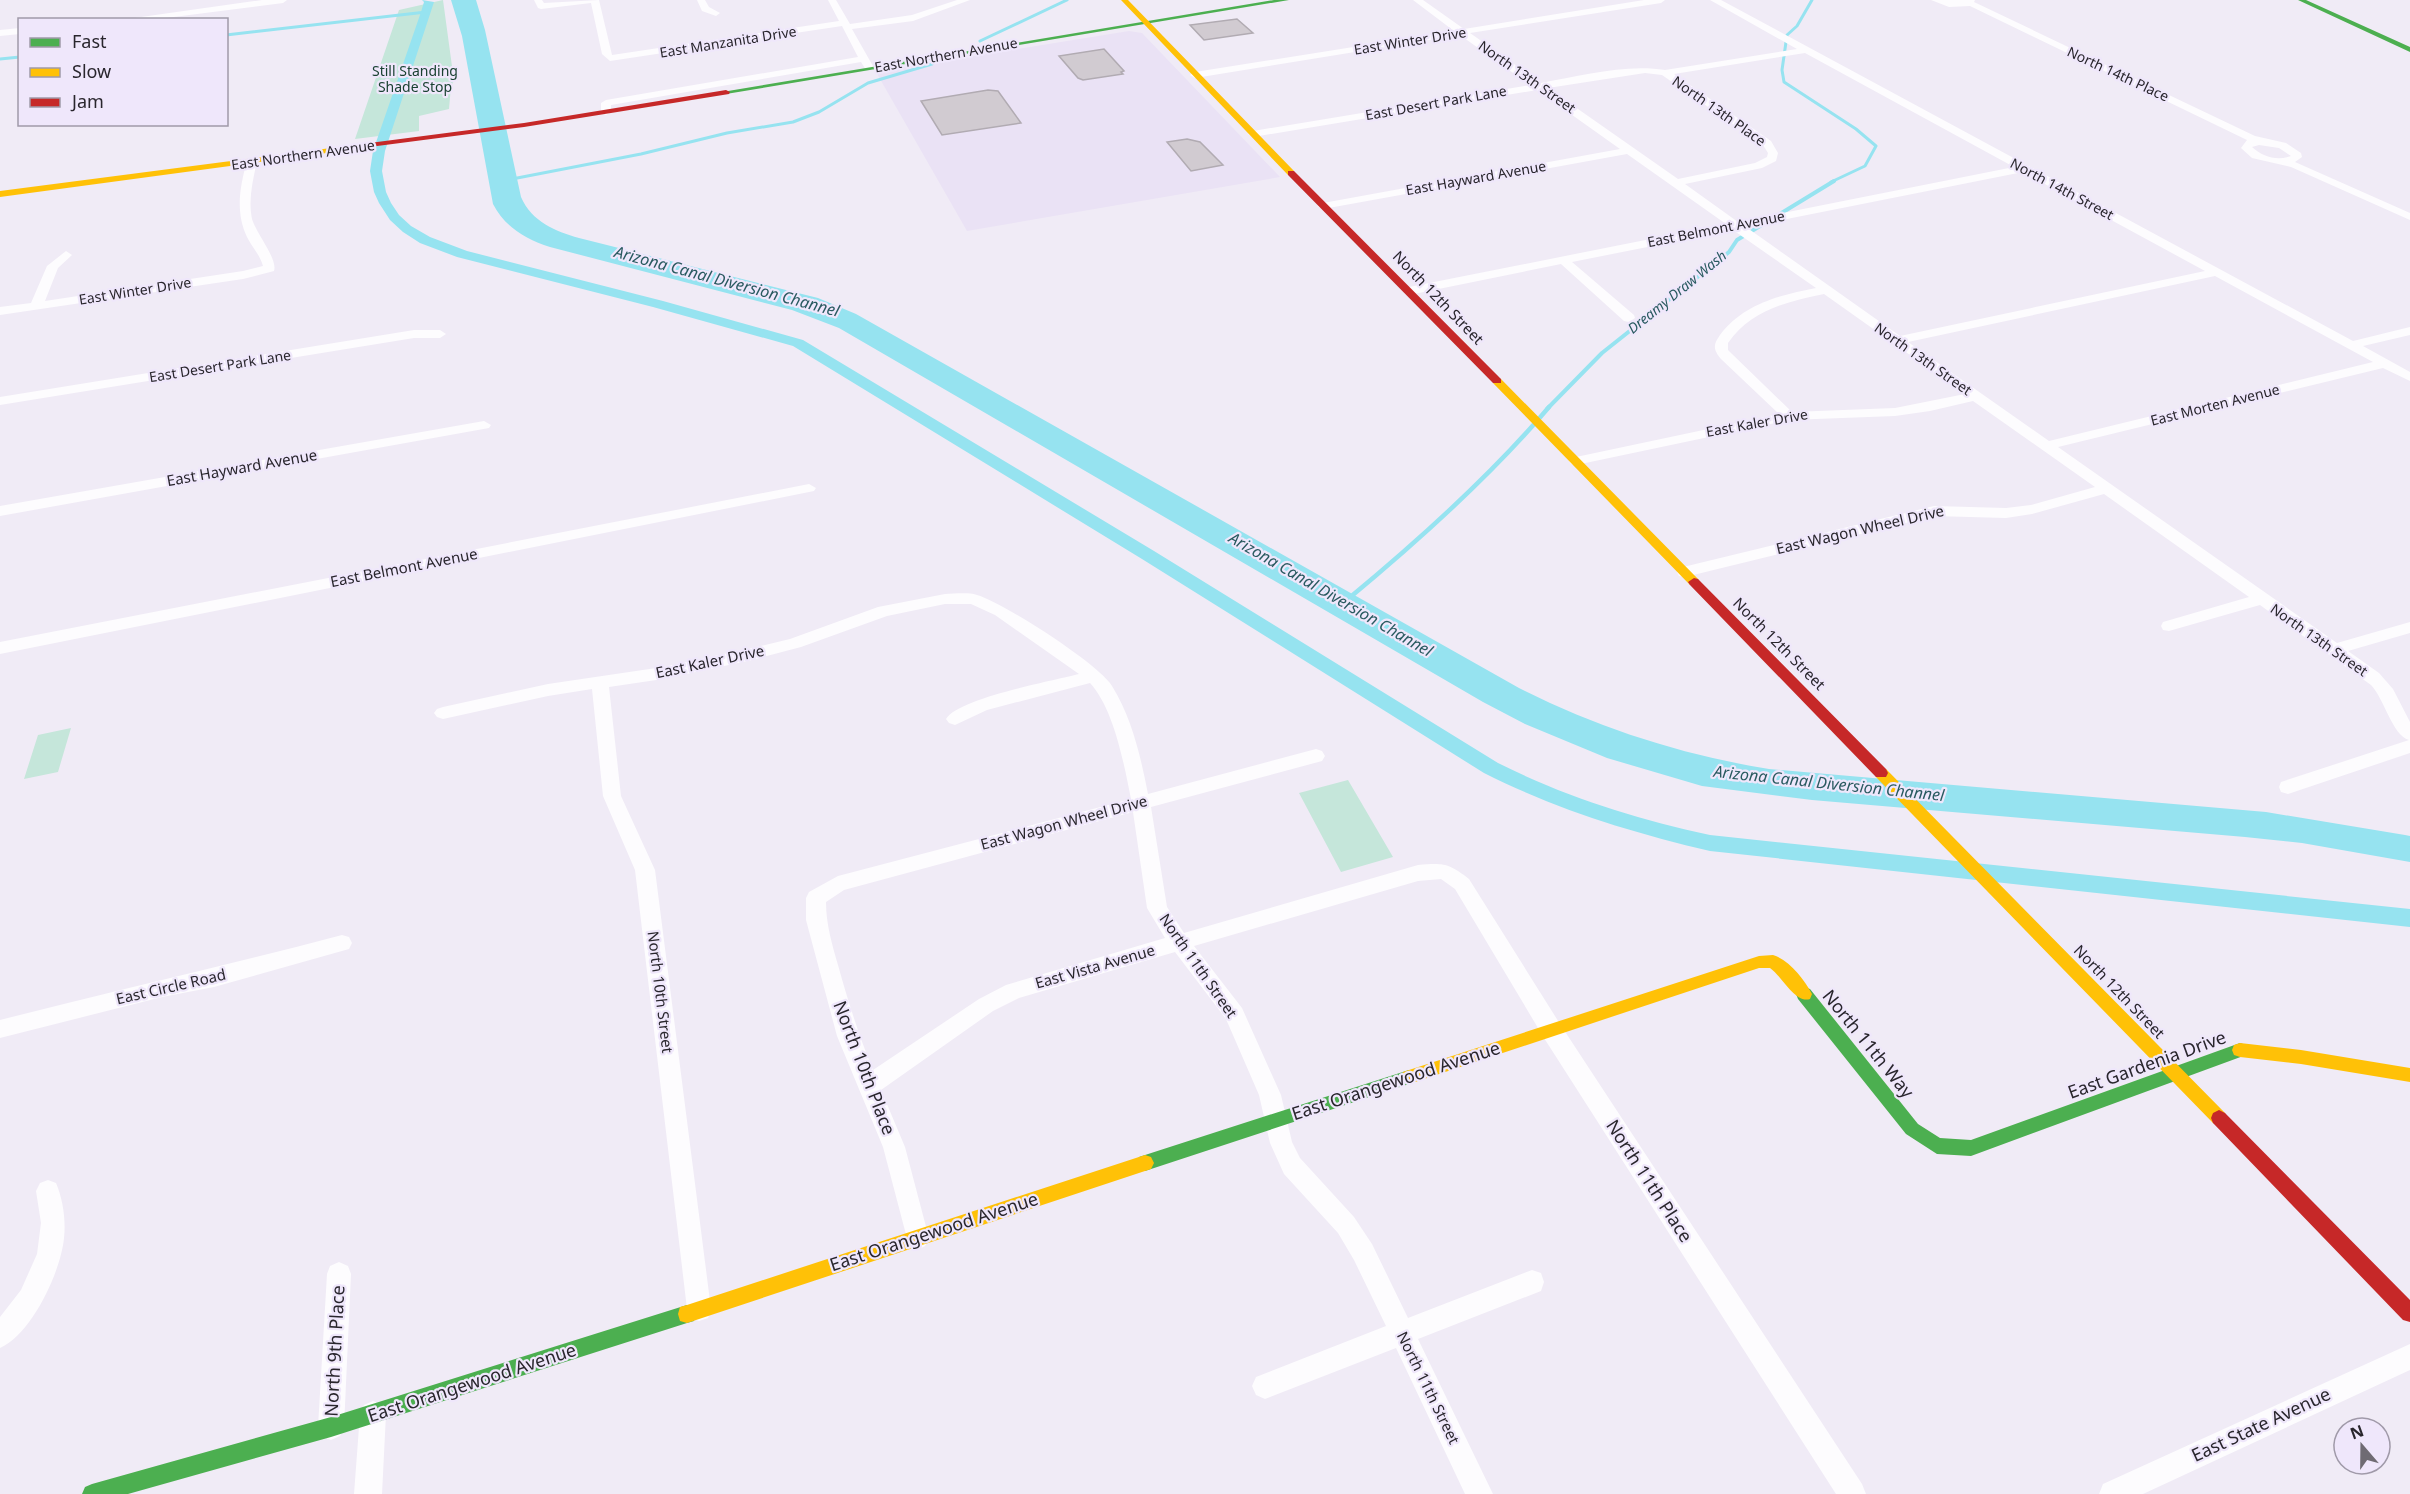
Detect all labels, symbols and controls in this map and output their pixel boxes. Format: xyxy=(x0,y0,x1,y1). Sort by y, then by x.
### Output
legend xyxy=(18,18,228,126)
street label: East Manzanita Drive xyxy=(658,21,798,62)
street label: East Winter Drive xyxy=(1352,22,1467,59)
text: Fast xyxy=(72,29,107,53)
street label: East Northern Avenue xyxy=(873,33,1019,76)
street label: North 13th Street xyxy=(1475,36,1580,117)
street label: North 14th Place xyxy=(2064,42,2172,105)
text: Slow xyxy=(72,59,111,83)
park label: Still Standing Shade Stop xyxy=(372,61,458,96)
street label: North 13th Place xyxy=(1669,71,1770,150)
street label: East Desert Park Lane xyxy=(1364,81,1508,124)
text: Jam xyxy=(70,89,104,113)
street label: East Northern Avenue xyxy=(230,135,376,174)
street label: North 14th Street xyxy=(2007,153,2117,224)
street label: East Hayward Avenue xyxy=(1404,156,1548,199)
street label: East Belmont Avenue xyxy=(1646,206,1786,251)
water label: Arizona Canal Diversion Channel xyxy=(611,240,843,322)
street label: North 12th Street xyxy=(1389,246,1489,349)
water label: Dreamy Draw Wash xyxy=(1623,246,1730,337)
street label: East Winter Drive xyxy=(77,272,192,309)
street label: North 13th Street xyxy=(1871,318,1976,399)
street label: East Desert Park Lane xyxy=(148,345,292,386)
street label: East Morten Avenue xyxy=(2148,379,2282,430)
street label: East Kaler Drive xyxy=(1704,404,1809,441)
street label: East Hayward Avenue xyxy=(165,444,319,490)
street label: East Wagon Wheel Drive xyxy=(1774,500,1946,558)
water label: Arizona Canal Diversion Channel xyxy=(1224,526,1438,662)
street label: East Belmont Avenue xyxy=(328,543,479,591)
street label: North 12th Street xyxy=(1729,593,1831,694)
street label: North 13th Street xyxy=(2267,599,2372,680)
street label: East Kaler Drive xyxy=(654,640,766,682)
water label: Arizona Canal Diversion Channel xyxy=(1712,760,1946,806)
street label: East Wagon Wheel Drive xyxy=(978,790,1149,854)
street label: North 11th Street xyxy=(1155,909,1243,1022)
street label: North 10th Street xyxy=(644,930,678,1055)
street label: East Vista Avenue xyxy=(1033,939,1157,993)
street label: North 12th Street xyxy=(2070,940,2170,1043)
street label: East Circle Road xyxy=(114,964,228,1008)
street label: North 11th Way xyxy=(1818,984,1920,1103)
street label: North 10th Place xyxy=(828,997,902,1138)
street label: East Gardenia Drive xyxy=(2064,1024,2229,1104)
street label: East Orangewood Avenue xyxy=(1288,1035,1503,1125)
street label: North 11th Place xyxy=(1601,1115,1698,1246)
street label: East Orangewood Avenue xyxy=(826,1186,1041,1276)
street label: North 9th Place xyxy=(319,1285,349,1417)
street label: North 11th Street xyxy=(1393,1328,1465,1448)
street label: East Orangewood Avenue xyxy=(364,1337,579,1427)
street label: East State Avenue xyxy=(2187,1381,2334,1467)
north arrow xyxy=(2332,1416,2392,1476)
text: N xyxy=(2347,1419,2367,1444)

